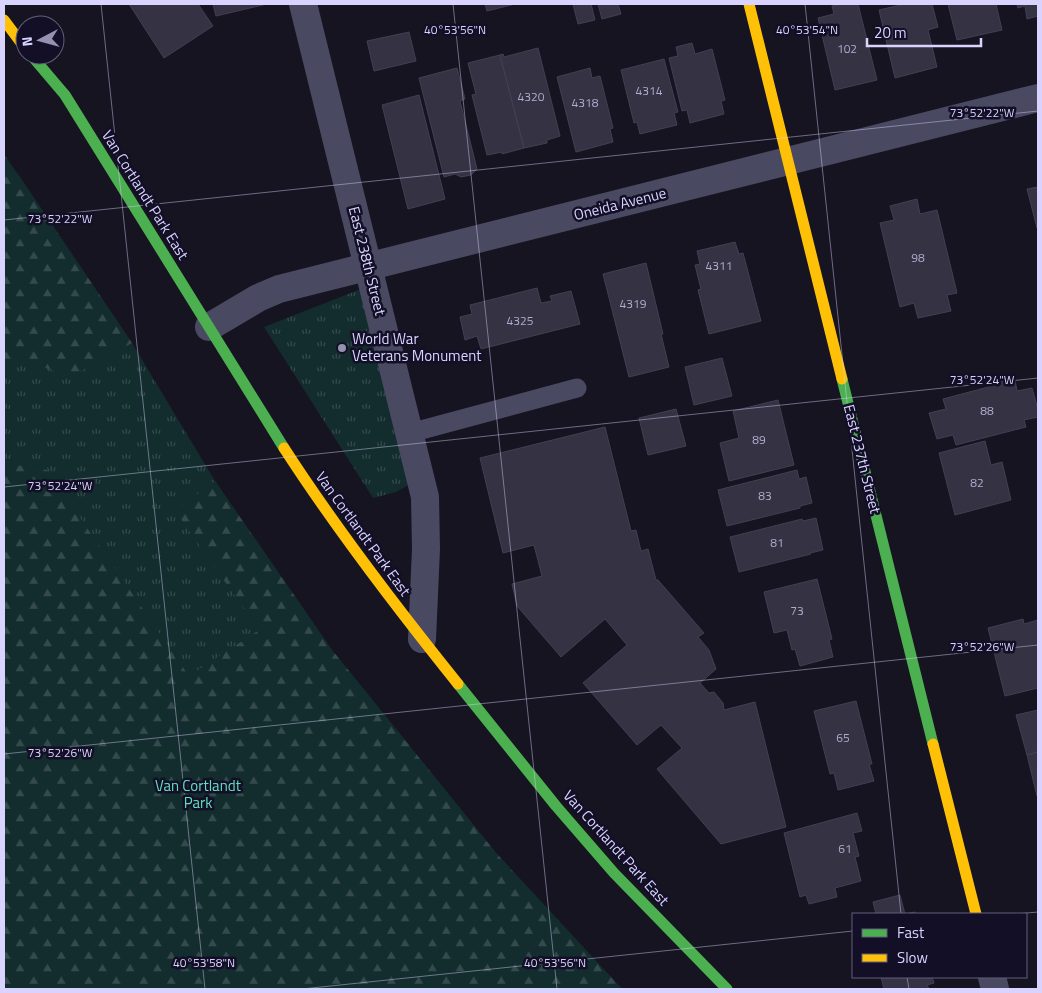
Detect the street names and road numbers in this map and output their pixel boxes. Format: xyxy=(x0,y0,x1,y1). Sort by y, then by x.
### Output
street label: Van Cortlandt Park East xyxy=(96,125,195,265)
street label: Oneida Avenue xyxy=(571,181,669,226)
street label: East 238th Street xyxy=(343,204,392,319)
street label: East 237th Street xyxy=(838,402,887,517)
street label: Van Cortlandt Park East xyxy=(310,467,417,601)
street label: Van Cortlandt Park East xyxy=(558,785,675,911)

